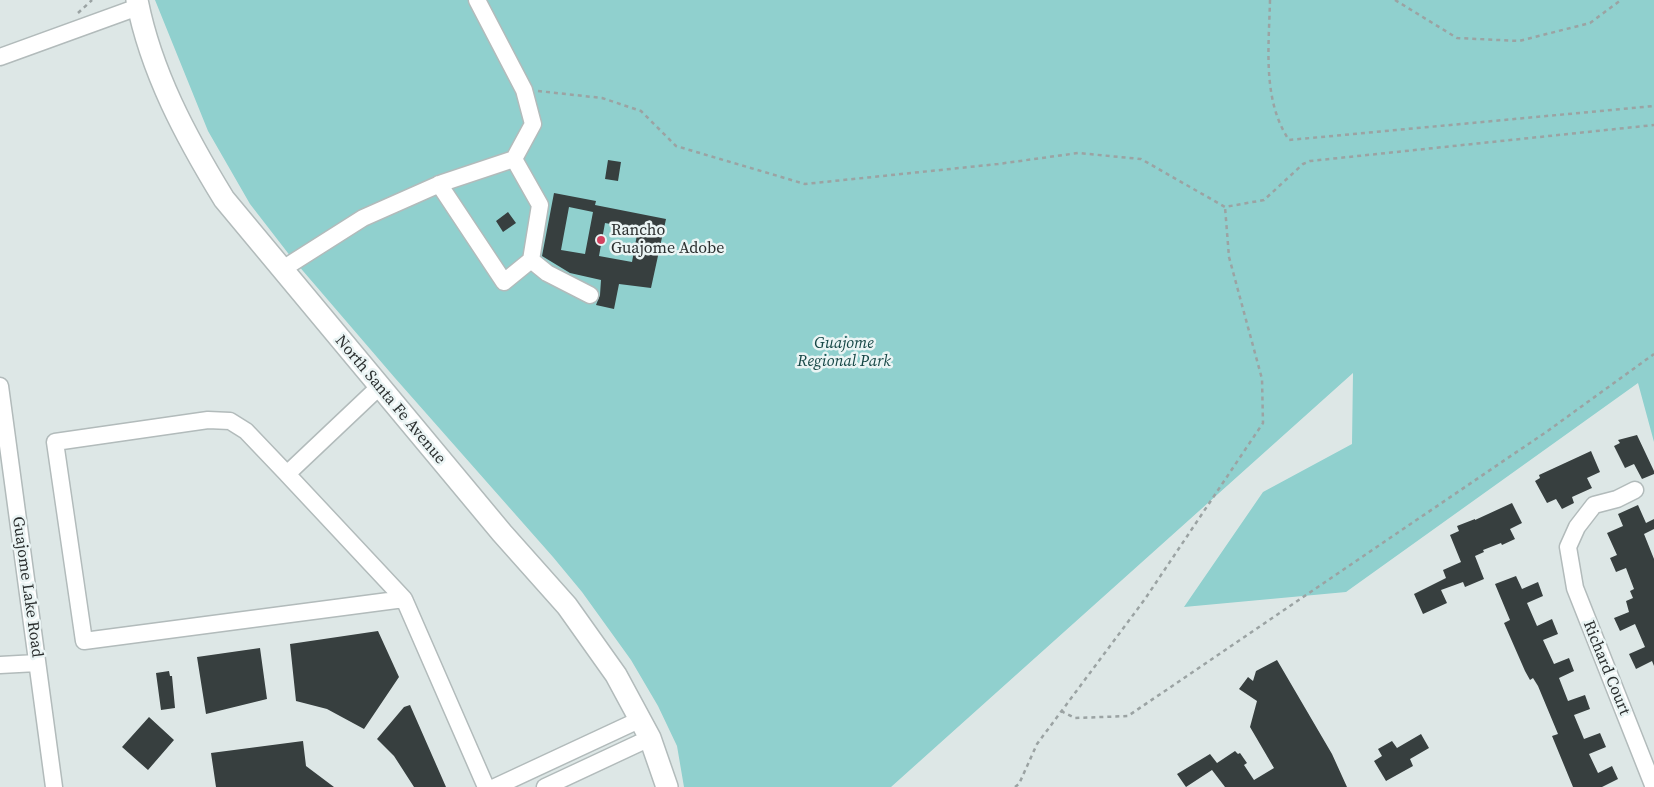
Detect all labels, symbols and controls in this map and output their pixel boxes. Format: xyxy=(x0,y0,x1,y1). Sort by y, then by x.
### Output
place label: Rancho Guajome Adobe xyxy=(611,221,724,259)
marker: Rancho Guajome Adobe xyxy=(595,234,607,246)
street label: North Santa Fe Avenue xyxy=(331,332,449,468)
park label: Guajome Regional Park xyxy=(797,334,891,372)
street label: Guajome Lake Road xyxy=(8,515,46,659)
street label: Richard Court xyxy=(1578,618,1634,718)

